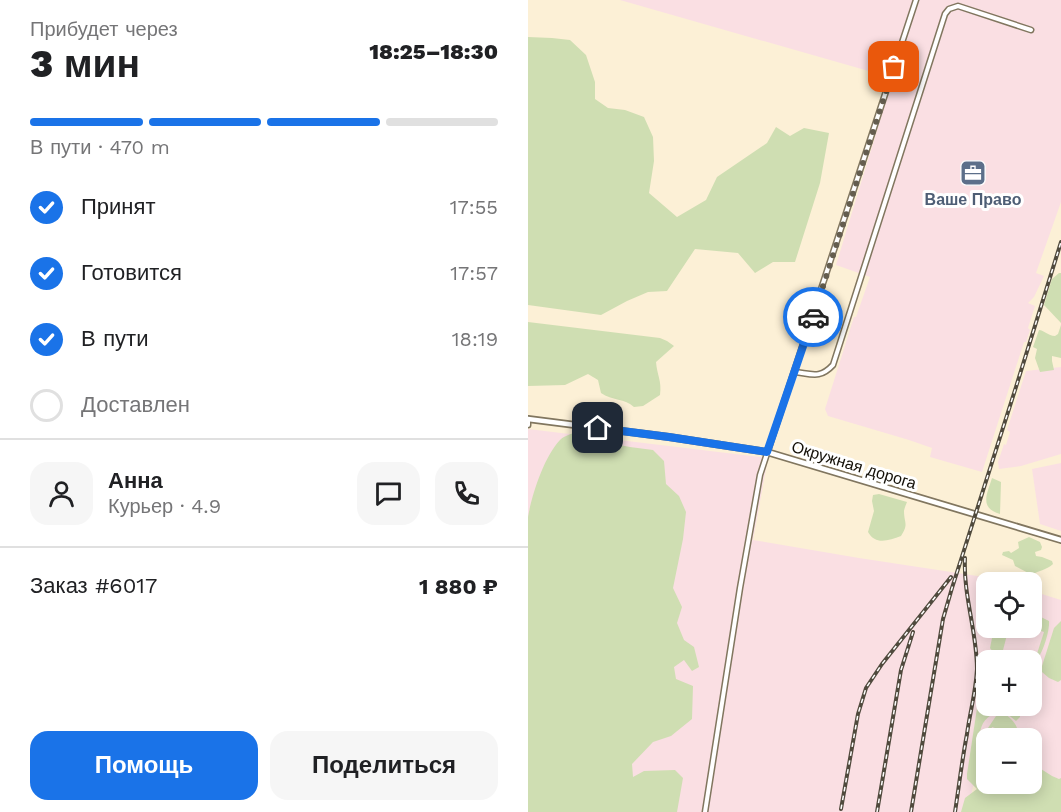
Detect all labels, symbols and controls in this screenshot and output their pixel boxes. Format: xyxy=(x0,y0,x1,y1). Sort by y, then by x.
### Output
text: Прибудет через xyxy=(30,17,178,41)
text: 18:25–18:30 xyxy=(369,39,498,64)
text: 3 мин xyxy=(30,41,140,86)
pin xyxy=(868,41,919,92)
icon: bag xyxy=(877,50,910,83)
text: В пути · 470 m xyxy=(30,135,170,159)
office icon: Ваше Право xyxy=(958,158,988,188)
place label: Ваше Право xyxy=(925,190,1022,209)
icon: check xyxy=(30,191,63,224)
text: Принят xyxy=(81,194,155,219)
text: 17:55 xyxy=(450,195,498,219)
icon: check xyxy=(30,257,63,290)
text: Готовится xyxy=(81,260,182,285)
text: 17:57 xyxy=(450,261,498,285)
courier xyxy=(783,287,843,347)
icon: car xyxy=(797,301,830,334)
icon: check xyxy=(30,323,63,356)
text: В пути xyxy=(81,326,148,351)
text: 18:19 xyxy=(452,327,498,351)
text: Доставлен xyxy=(81,392,190,417)
pin xyxy=(572,402,623,453)
icon: home xyxy=(581,411,614,444)
street label: Окружная дорога xyxy=(789,437,919,493)
button: person xyxy=(30,462,93,525)
button: chat xyxy=(357,462,420,525)
button: phone xyxy=(435,462,498,525)
text: Анна xyxy=(108,468,163,493)
text: Курьер · 4.9 xyxy=(108,494,221,518)
map controls xyxy=(976,572,1042,794)
button: locate xyxy=(976,572,1042,638)
text: Заказ #6017 xyxy=(30,573,157,598)
text: 1 880 ₽ xyxy=(419,574,498,599)
button: + xyxy=(976,650,1042,716)
button: − xyxy=(976,728,1042,794)
button: Помощь xyxy=(30,731,258,800)
button: Поделиться xyxy=(270,731,498,800)

